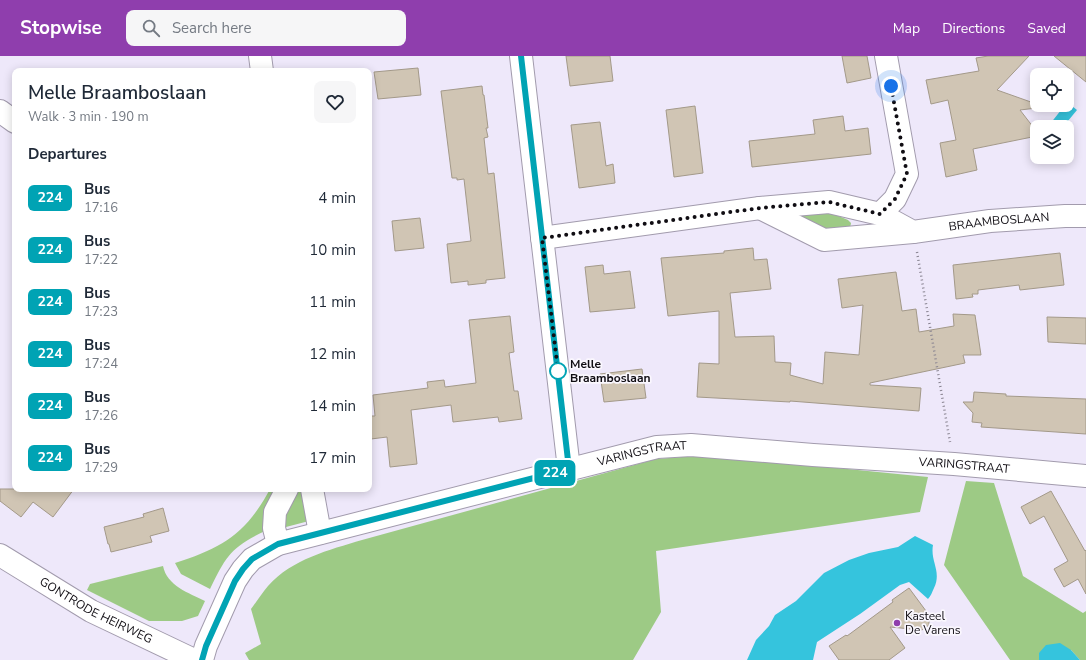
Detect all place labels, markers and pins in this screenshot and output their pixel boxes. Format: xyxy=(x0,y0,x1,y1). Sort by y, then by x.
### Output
place label: Melle Braamboslaan xyxy=(570,356,651,386)
marker: Melle Braamboslaan xyxy=(549,362,567,380)
place label: Kasteel De Varens xyxy=(905,608,961,638)
marker: Kasteel De Varens xyxy=(892,618,902,628)

